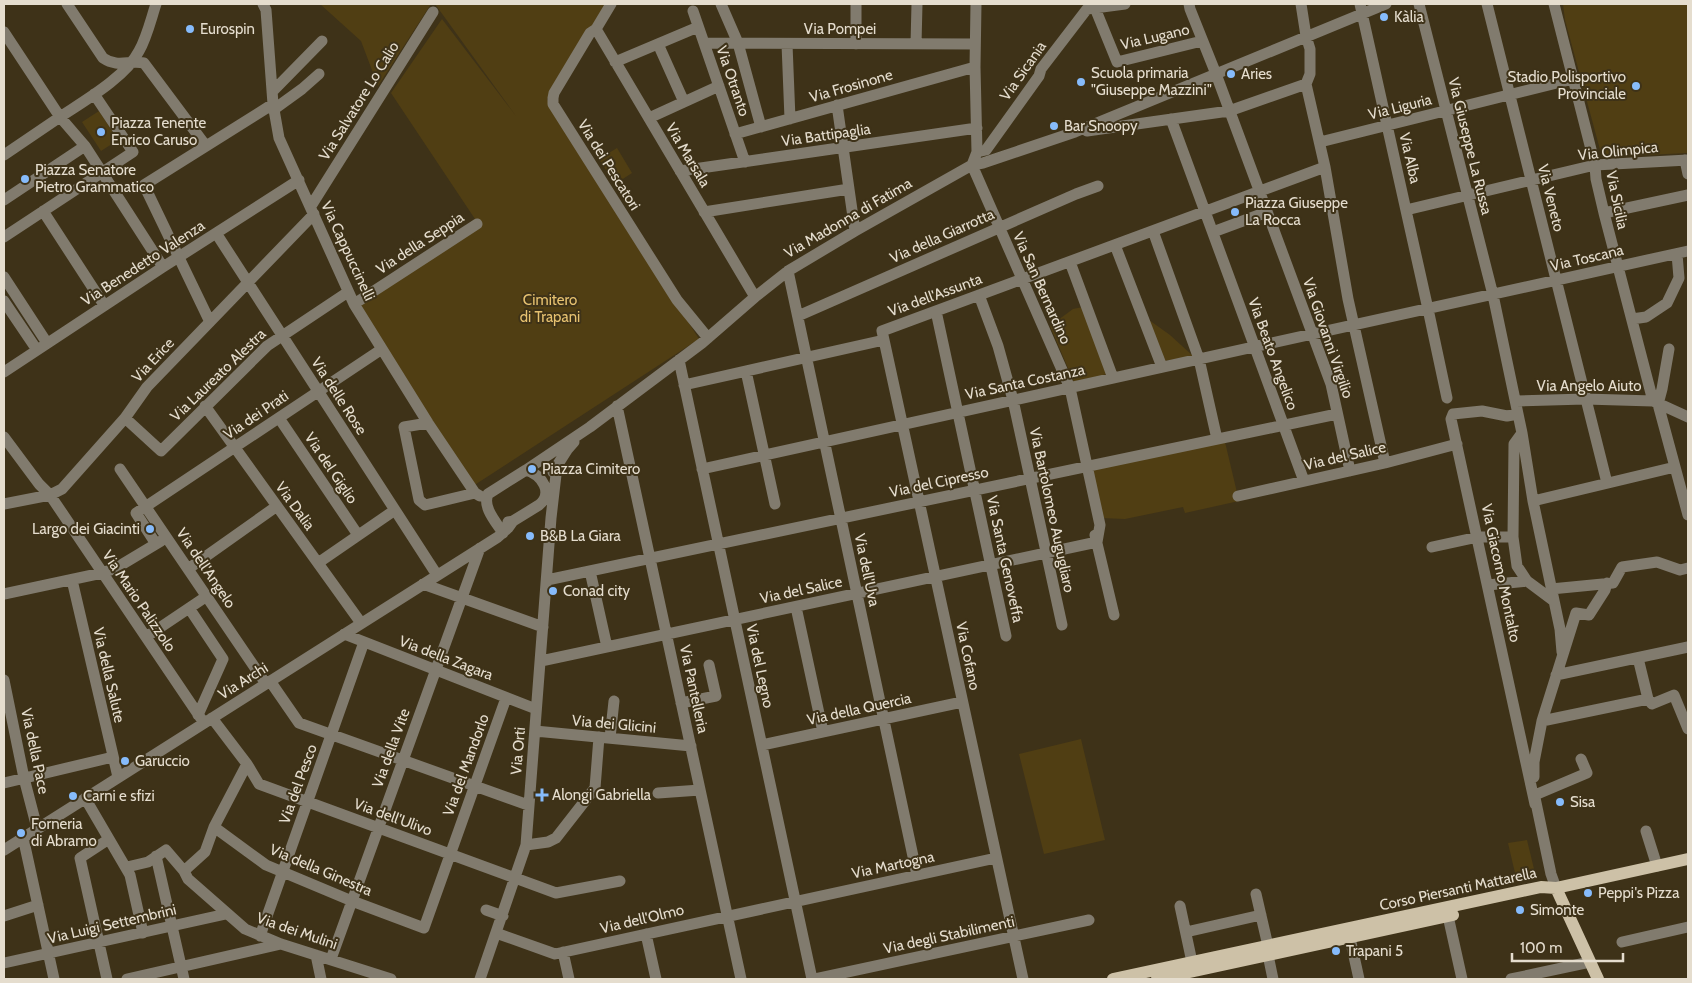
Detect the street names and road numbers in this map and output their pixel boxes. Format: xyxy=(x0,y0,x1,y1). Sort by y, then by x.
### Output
street label: Via Pompei xyxy=(804,20,876,38)
street label: Via Lugano xyxy=(1119,20,1191,54)
street label: Via Sicania xyxy=(996,37,1050,104)
street label: Via Salvatore Lo Calio xyxy=(315,38,403,164)
street label: Via Otranto xyxy=(713,43,753,119)
street label: Via Frosinone xyxy=(807,65,895,106)
street label: Via Giuseppe La Russa xyxy=(1444,76,1496,217)
street label: Via Liguria xyxy=(1366,90,1434,124)
street label: Via dei Pescatori xyxy=(574,116,644,214)
street label: Via Marsala xyxy=(662,120,715,191)
street label: Via Battipaglia xyxy=(780,120,873,150)
street label: Via Alba xyxy=(1395,131,1425,186)
street label: Via Olimpica xyxy=(1577,138,1660,164)
street label: Via Veneto xyxy=(1534,162,1568,234)
street label: Via Sicilia xyxy=(1602,169,1632,232)
street label: Via Madonna di Fatima xyxy=(781,174,916,262)
street label: Via Cappuccinelli xyxy=(317,198,379,304)
street label: Via della Giarrotta xyxy=(887,205,998,267)
street label: Via della Seppia xyxy=(373,208,468,278)
street label: Via Benedetto Valenza xyxy=(78,216,209,310)
street label: Via San Bernardino xyxy=(1009,229,1075,347)
street label: Via Toscana xyxy=(1549,241,1626,275)
street label: Via dell'Assunta xyxy=(886,269,985,320)
street label: Via Giovanni Virgilio xyxy=(1299,275,1357,401)
street label: Via Beato Angelico xyxy=(1244,295,1302,413)
street label: Via Laureato Alestra xyxy=(167,324,270,425)
street label: Via Erice xyxy=(128,334,178,386)
street label: Via delle Rose xyxy=(307,354,371,438)
street label: Via Santa Costanza xyxy=(964,360,1087,403)
street label: Via Angelo Aiuto xyxy=(1537,377,1641,395)
street label: Via dei Prati xyxy=(220,387,292,443)
street label: Via Bartolomeo Augugliaro xyxy=(1026,426,1078,594)
street label: Via del Giglio xyxy=(301,429,361,507)
street label: Via del Salice xyxy=(1302,438,1388,474)
street label: Via del Cipresso xyxy=(888,463,990,501)
street label: Via Dalia xyxy=(271,478,319,534)
street label: Via Santa Genoveffa xyxy=(983,494,1027,625)
street label: Via Giacomo Montalto xyxy=(1478,502,1524,644)
street label: Via dell'Angelo xyxy=(173,524,239,612)
street label: Via dell'Uva xyxy=(850,532,884,609)
street label: Via Mario Palizzolo xyxy=(98,547,180,655)
street label: Via del Salice xyxy=(758,572,844,607)
street label: Via Cofano xyxy=(952,620,984,692)
street label: Via del Legno xyxy=(742,622,778,710)
street label: Via della Salute xyxy=(89,626,129,725)
street label: Via della Zagara xyxy=(397,632,496,684)
street label: Via Pantelleria xyxy=(676,643,712,736)
street label: Via Archi xyxy=(215,659,271,703)
street label: Via della Quercia xyxy=(805,689,913,729)
street label: Via della Pace xyxy=(17,706,53,796)
street label: Via della Vite xyxy=(368,706,414,790)
street label: Via dei Glicini xyxy=(571,711,657,737)
street label: Via del Mandorlo xyxy=(439,712,493,818)
street label: Via Orti xyxy=(507,726,529,776)
street label: Via del Pesco xyxy=(275,742,321,826)
street label: Via dell'Ulivo xyxy=(351,795,435,839)
street label: Via della Ginestra xyxy=(267,840,376,900)
street label: Via Martogna xyxy=(850,847,937,883)
street label: Corso Piersanti Mattarella xyxy=(1378,863,1539,914)
street label: Via Luigi Settembrini xyxy=(46,900,178,948)
street label: Via dell'Olmo xyxy=(598,901,686,937)
street label: Via dei Mulini xyxy=(254,909,340,953)
street label: Via degli Stabilimenti xyxy=(882,912,1016,958)

